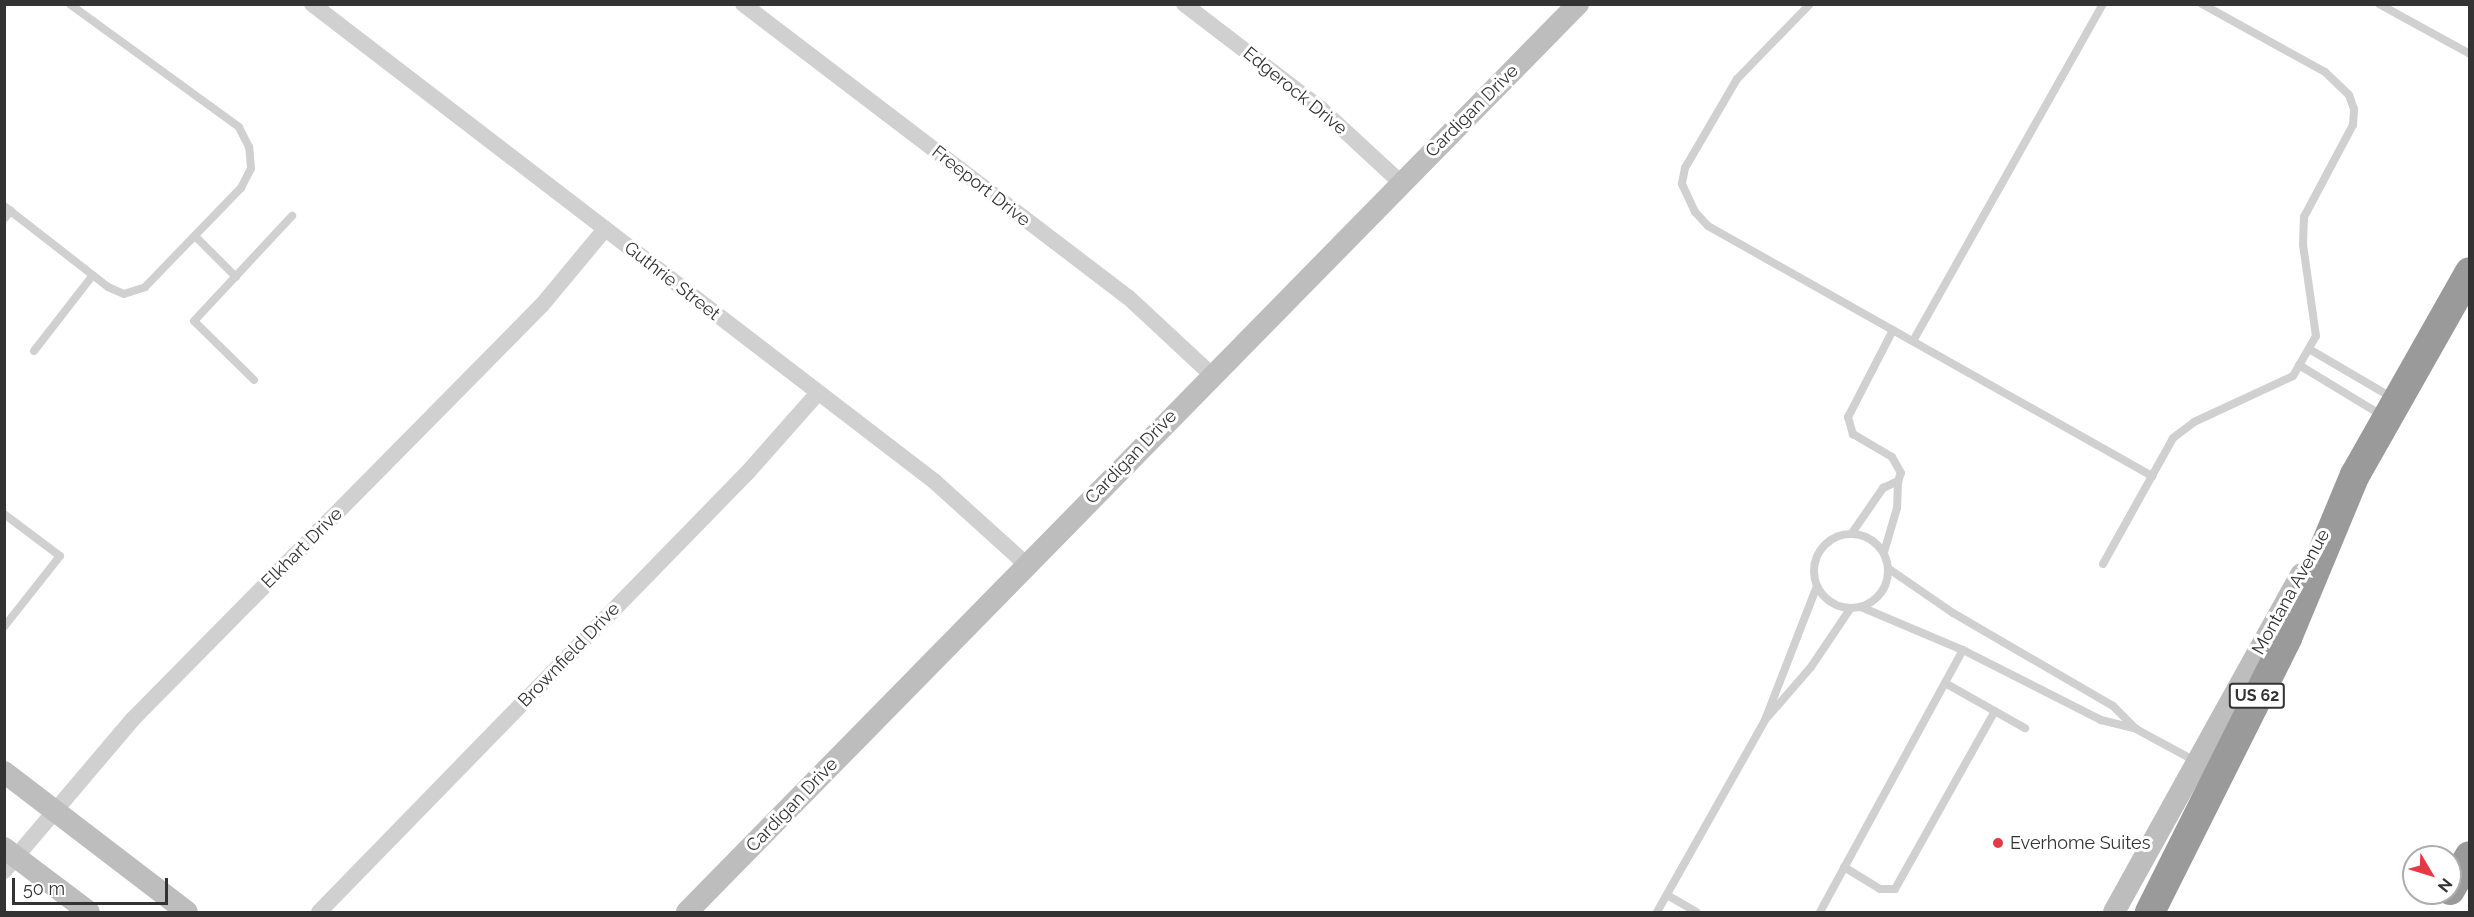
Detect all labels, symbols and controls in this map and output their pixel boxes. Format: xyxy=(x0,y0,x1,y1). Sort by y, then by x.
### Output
street label: Edgerock Drive xyxy=(1239,43,1351,139)
street label: Cardigan Drive xyxy=(1421,60,1523,162)
street label: Freeport Drive xyxy=(928,141,1034,231)
street label: Guthrie Street xyxy=(620,237,724,325)
street label: Cardigan Drive xyxy=(1081,406,1181,508)
street label: Elkhart Drive xyxy=(257,503,347,593)
street label: Montana Avenue xyxy=(2247,525,2335,659)
street label: Brownfield Drive xyxy=(514,598,624,712)
road number: US 62 xyxy=(2228,683,2286,709)
street label: Cardigan Drive xyxy=(742,754,842,856)
place label: Everhome Suites xyxy=(2010,832,2150,854)
marker: Everhome Suites xyxy=(1991,836,2005,850)
north arrow xyxy=(2402,845,2462,905)
scale bar xyxy=(15,866,171,904)
text: N xyxy=(2434,874,2456,896)
text: 50 m xyxy=(23,878,65,899)

